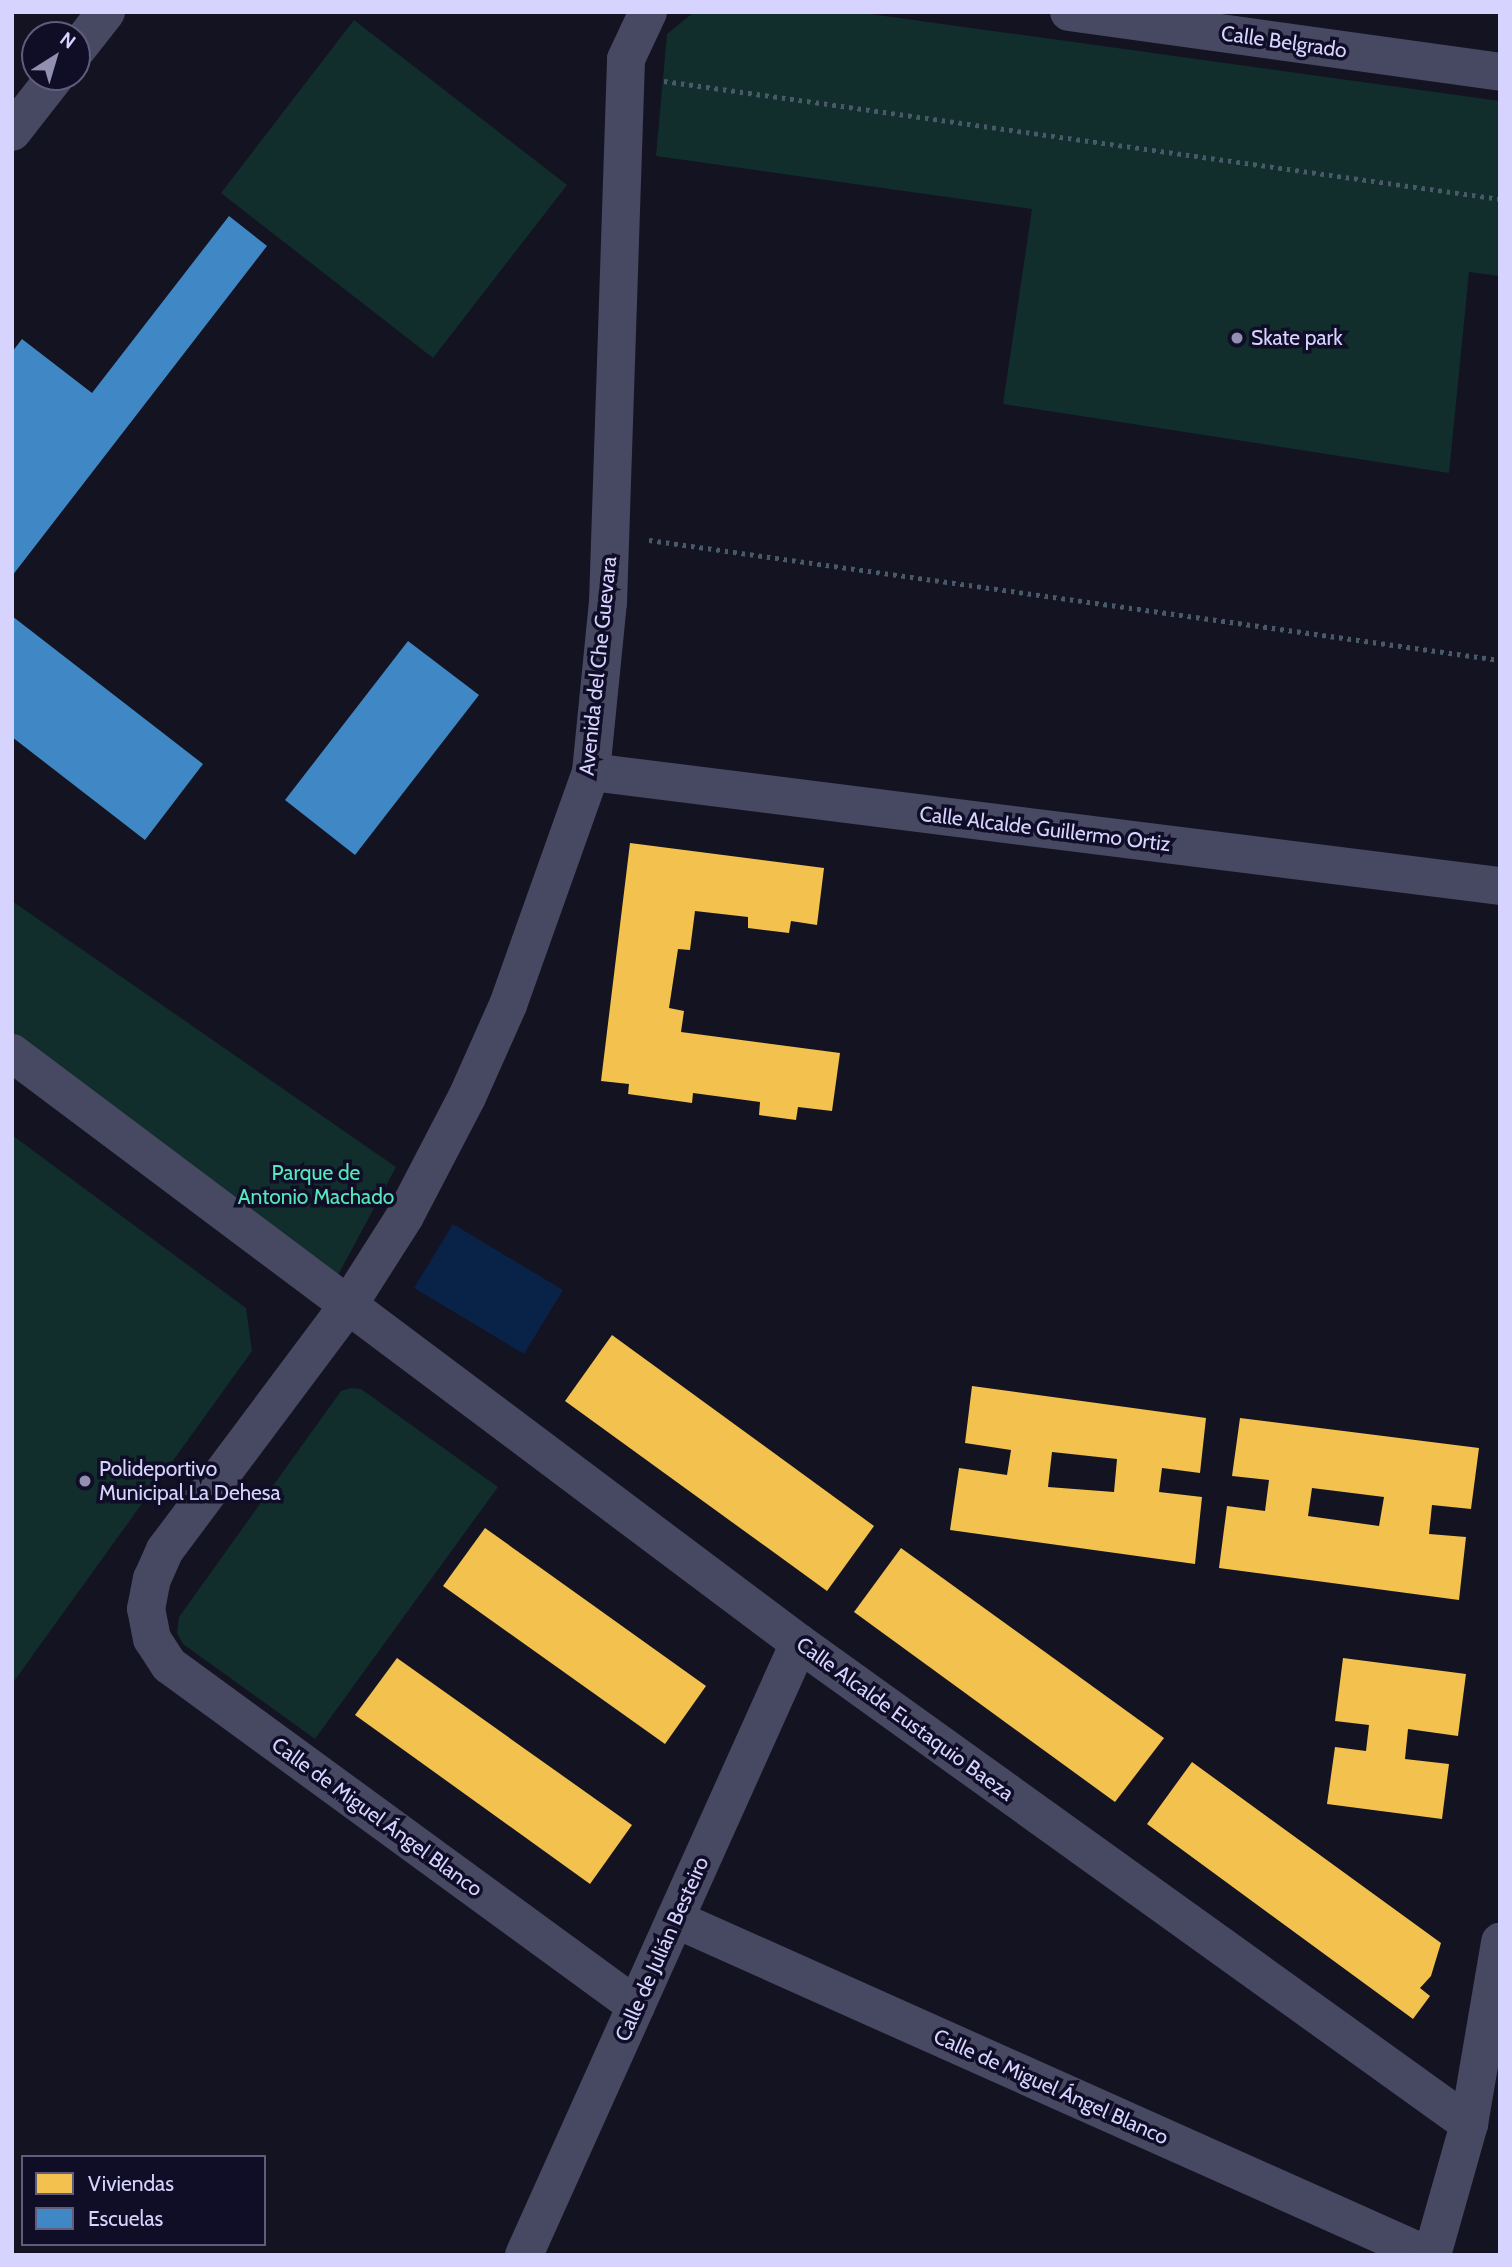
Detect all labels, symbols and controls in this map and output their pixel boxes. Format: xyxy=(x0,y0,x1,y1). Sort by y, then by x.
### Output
north arrow xyxy=(21,21,91,91)
street label: Calle Belgrado xyxy=(1219,21,1349,63)
text: N xyxy=(55,27,80,54)
place label: Skate park xyxy=(1251,325,1343,351)
marker: Skate park xyxy=(1229,330,1245,346)
street label: Avenida del Che Guevara xyxy=(574,555,622,777)
street label: Calle Alcalde Guillermo Ortiz xyxy=(918,801,1172,857)
park label: Parque de Antonio Machado xyxy=(238,1160,394,1210)
place label: Polideportivo Municipal La Dehesa xyxy=(99,1456,281,1506)
marker: Polideportivo Municipal La Dehesa xyxy=(77,1473,93,1489)
street label: Calle Alcalde Eustaquio Baeza xyxy=(791,1632,1019,1806)
street label: Calle de Miguel Ángel Blanco xyxy=(267,1732,487,1902)
street label: Calle de Julián Besteiro xyxy=(610,1853,714,2045)
street label: Calle de Miguel Ángel Blanco xyxy=(930,2024,1172,2150)
legend xyxy=(21,2155,266,2246)
text: Viviendas xyxy=(88,2171,174,2196)
text: Escuelas xyxy=(88,2206,163,2231)

